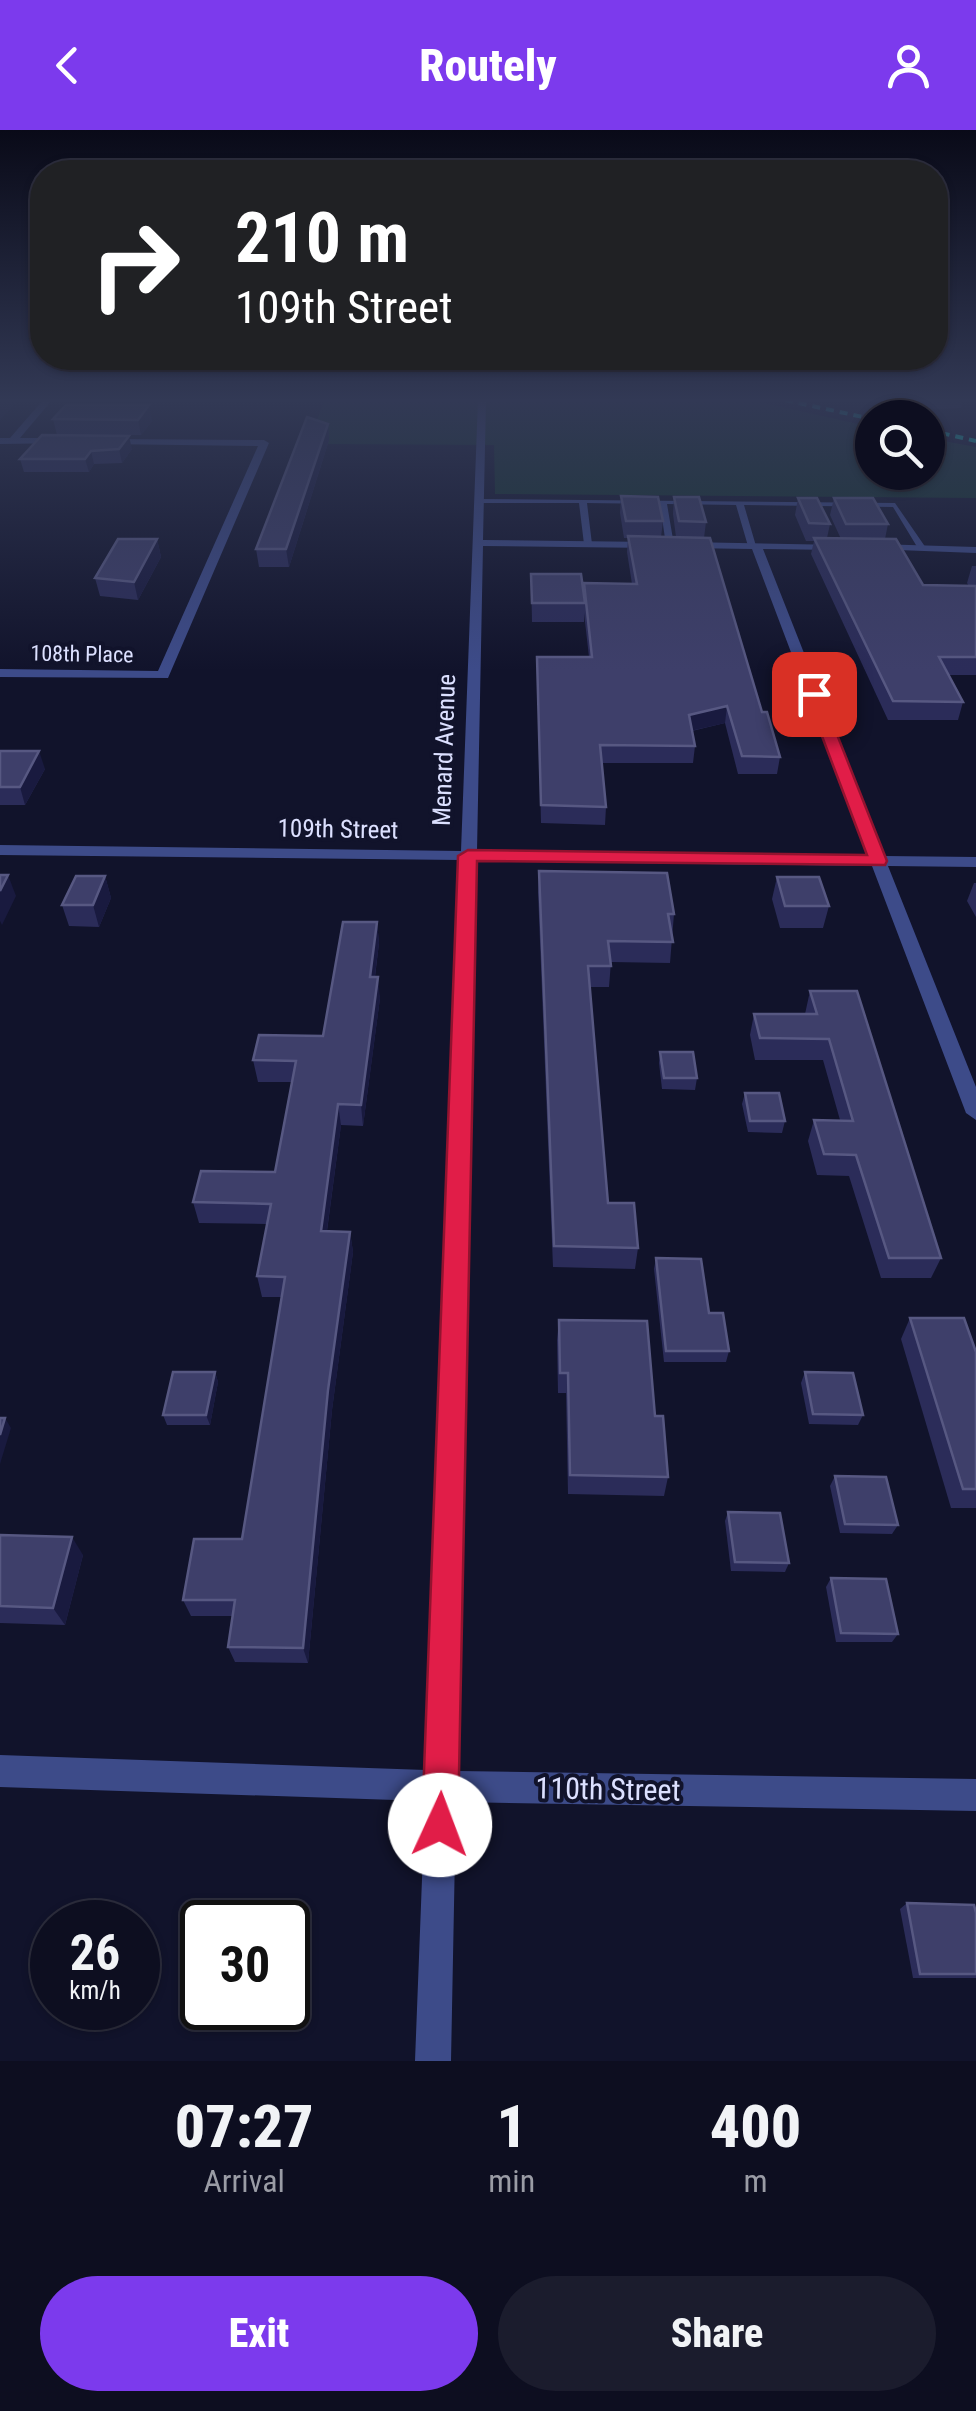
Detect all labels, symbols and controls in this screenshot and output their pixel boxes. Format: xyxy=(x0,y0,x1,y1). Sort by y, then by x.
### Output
icon: back xyxy=(40,38,95,93)
icon: person xyxy=(881,38,936,93)
text: Routely xyxy=(419,39,557,92)
text: 210 m xyxy=(235,197,409,279)
icon: right xyxy=(70,200,200,330)
text: 109th Street xyxy=(235,281,452,334)
map controls xyxy=(855,400,945,490)
button: search xyxy=(855,400,945,490)
street label: 108th Place xyxy=(30,641,134,667)
pin xyxy=(772,652,857,737)
icon: arrive xyxy=(787,667,842,722)
street label: Menard Avenue xyxy=(427,673,461,827)
street label: 109th Street xyxy=(277,813,399,845)
street label: 110th Street xyxy=(535,1770,681,1808)
position arrow xyxy=(388,1773,492,1877)
speed limit sign: 30 xyxy=(180,1900,310,2030)
text: 26 xyxy=(70,1924,120,1982)
text: km/h xyxy=(69,1976,121,2005)
text: 07:27 xyxy=(175,2091,314,2162)
text: 1 xyxy=(496,2091,527,2162)
text: 400 xyxy=(710,2091,801,2162)
text: Arrival xyxy=(203,2162,285,2200)
text: min xyxy=(488,2162,535,2200)
text: m xyxy=(744,2162,768,2200)
button: Exit xyxy=(40,2276,478,2391)
button: Share xyxy=(498,2276,936,2391)

